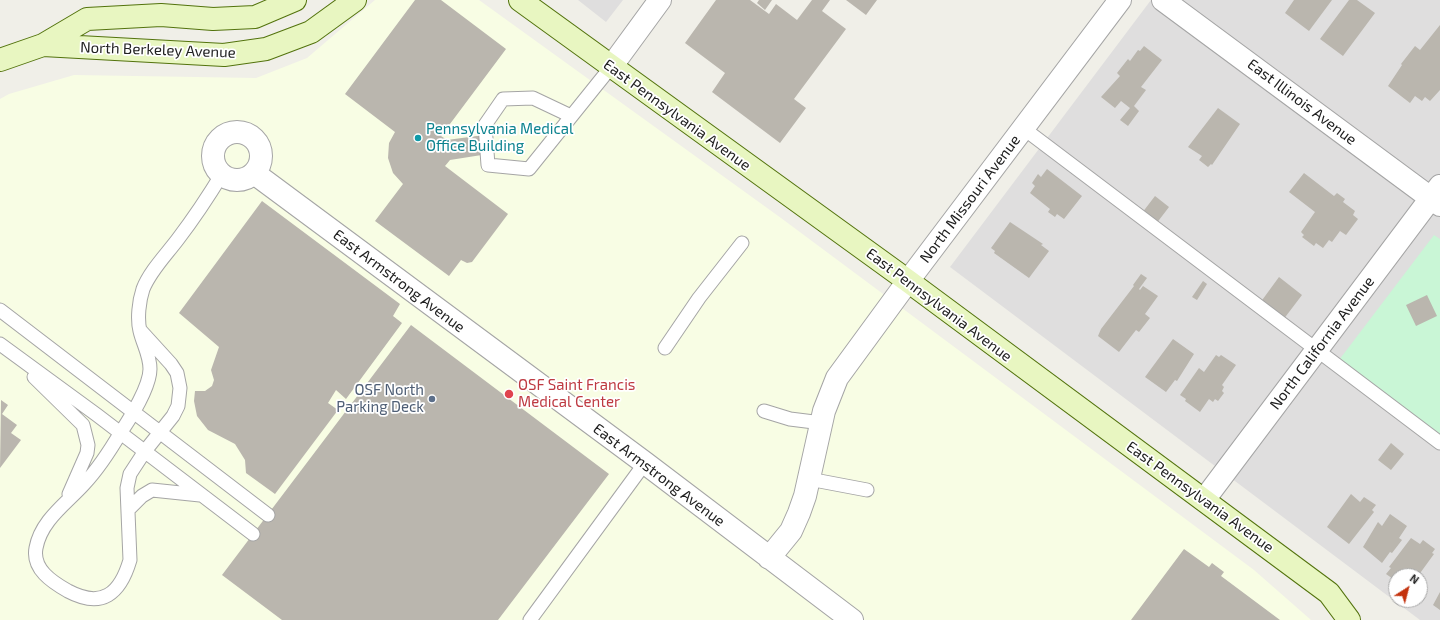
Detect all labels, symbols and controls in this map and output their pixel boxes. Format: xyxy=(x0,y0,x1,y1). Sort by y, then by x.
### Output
street label: North Berkeley Avenue xyxy=(80,38,236,62)
street label: East Illinois Avenue xyxy=(1244,55,1360,149)
street label: East Pennsylvania Avenue xyxy=(600,56,754,174)
place label: Pennsylvania Medical Office Building xyxy=(426,120,574,155)
street label: North Missouri Avenue xyxy=(916,132,1024,266)
marker: Pennsylvania Medical Office Building xyxy=(413,133,423,143)
street label: East Armstrong Avenue xyxy=(330,226,468,336)
street label: East Pennsylvania Avenue xyxy=(863,244,1015,366)
street label: North California Avenue xyxy=(1266,273,1378,413)
place label: OSF Saint Francis Medical Center xyxy=(518,376,635,411)
place label: OSF North Parking Deck xyxy=(336,381,424,416)
marker: OSF Saint Francis Medical Center xyxy=(503,388,515,400)
marker: OSF North Parking Deck xyxy=(427,394,437,404)
street label: East Armstrong Avenue xyxy=(590,420,728,530)
street label: East Pennsylvania Avenue xyxy=(1123,438,1277,556)
north arrow xyxy=(1388,568,1428,608)
text: N xyxy=(1408,571,1422,586)

